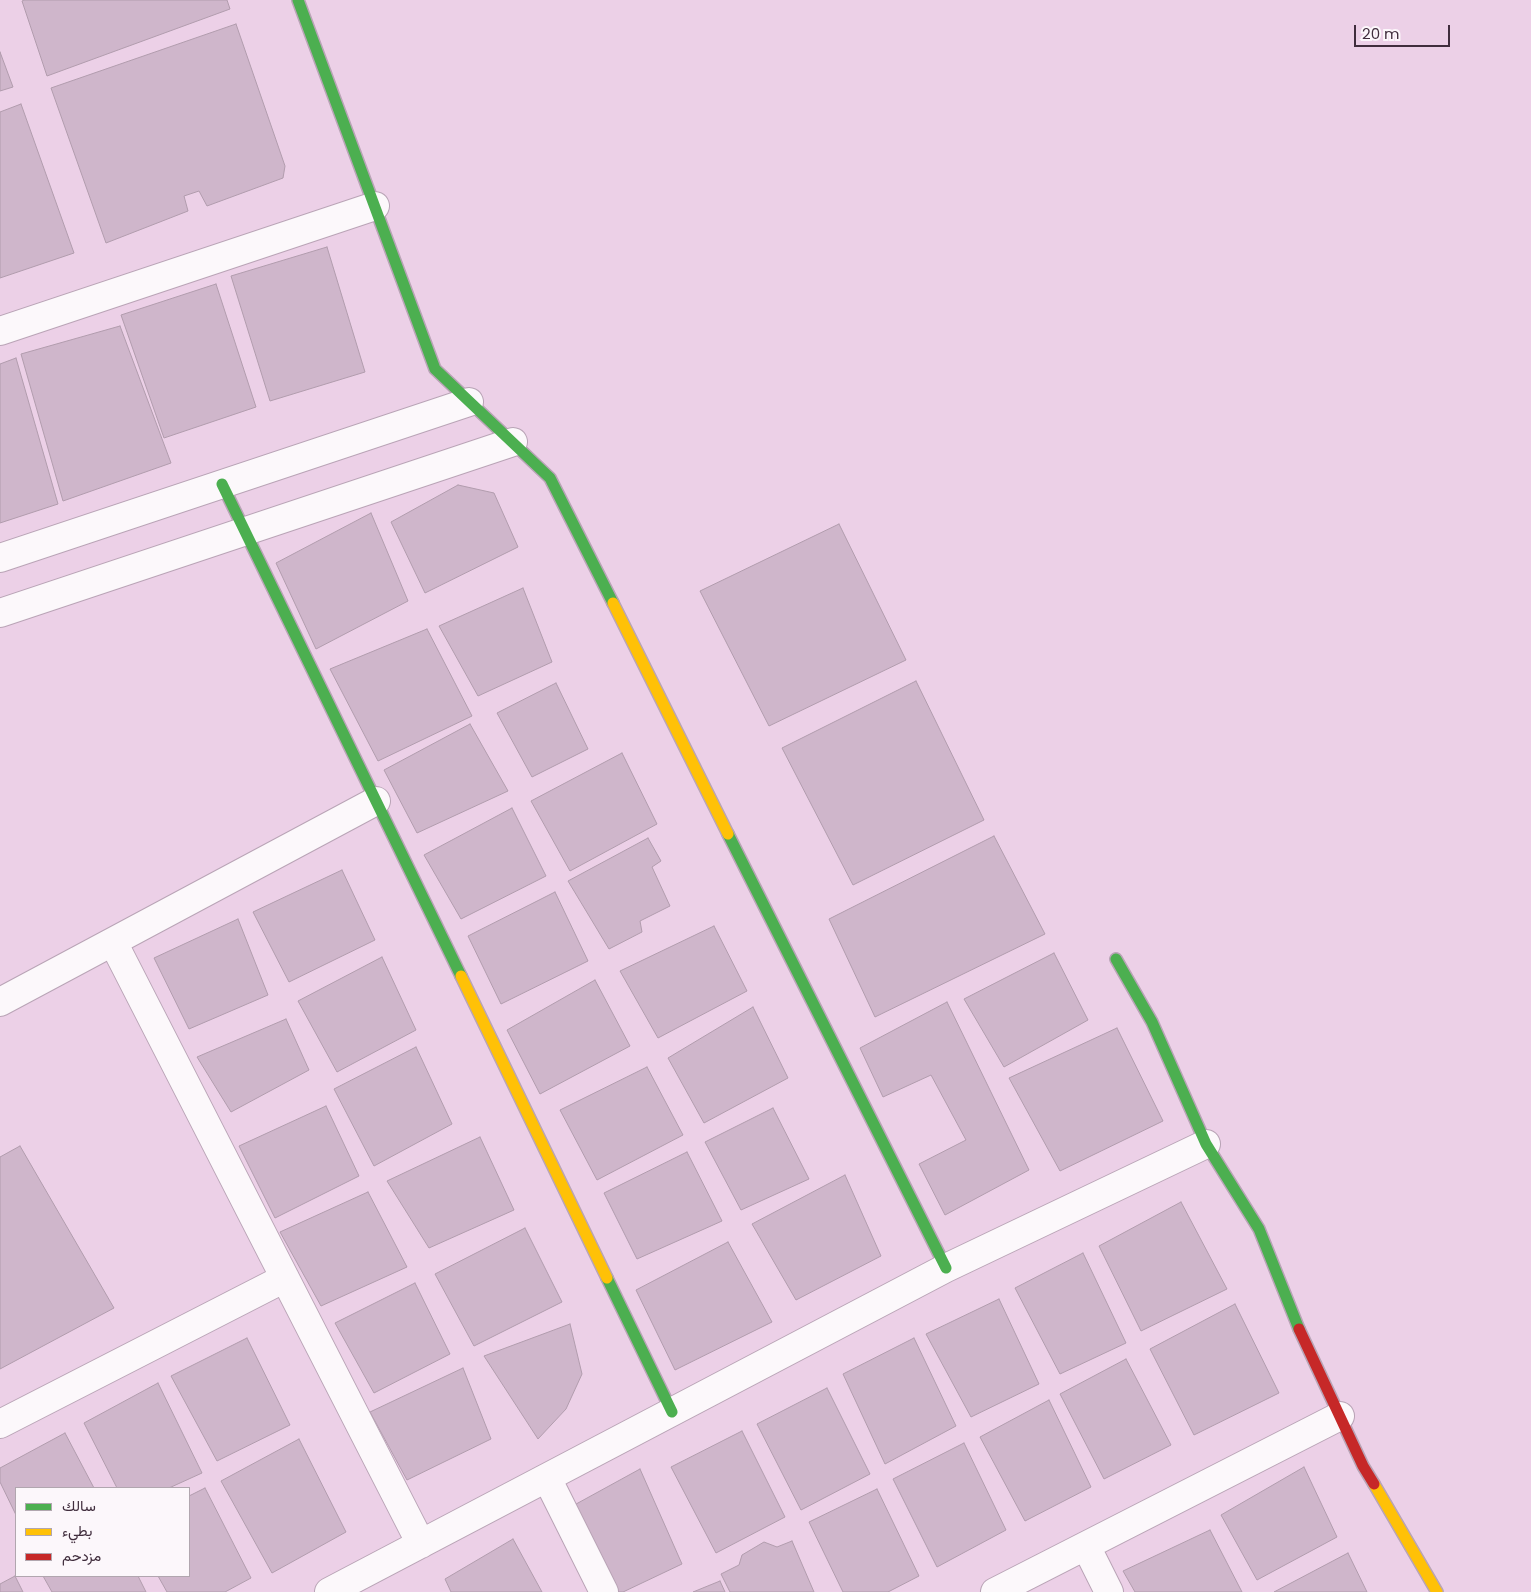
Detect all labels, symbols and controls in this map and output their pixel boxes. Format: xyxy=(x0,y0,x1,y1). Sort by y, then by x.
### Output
scale bar xyxy=(1356,15,1452,47)
text: 20 m xyxy=(1362,23,1400,44)
legend xyxy=(15,1487,190,1577)
text: سالك xyxy=(62,1495,96,1516)
text: بطيء xyxy=(62,1520,92,1541)
text: مزدحم xyxy=(62,1545,101,1566)

